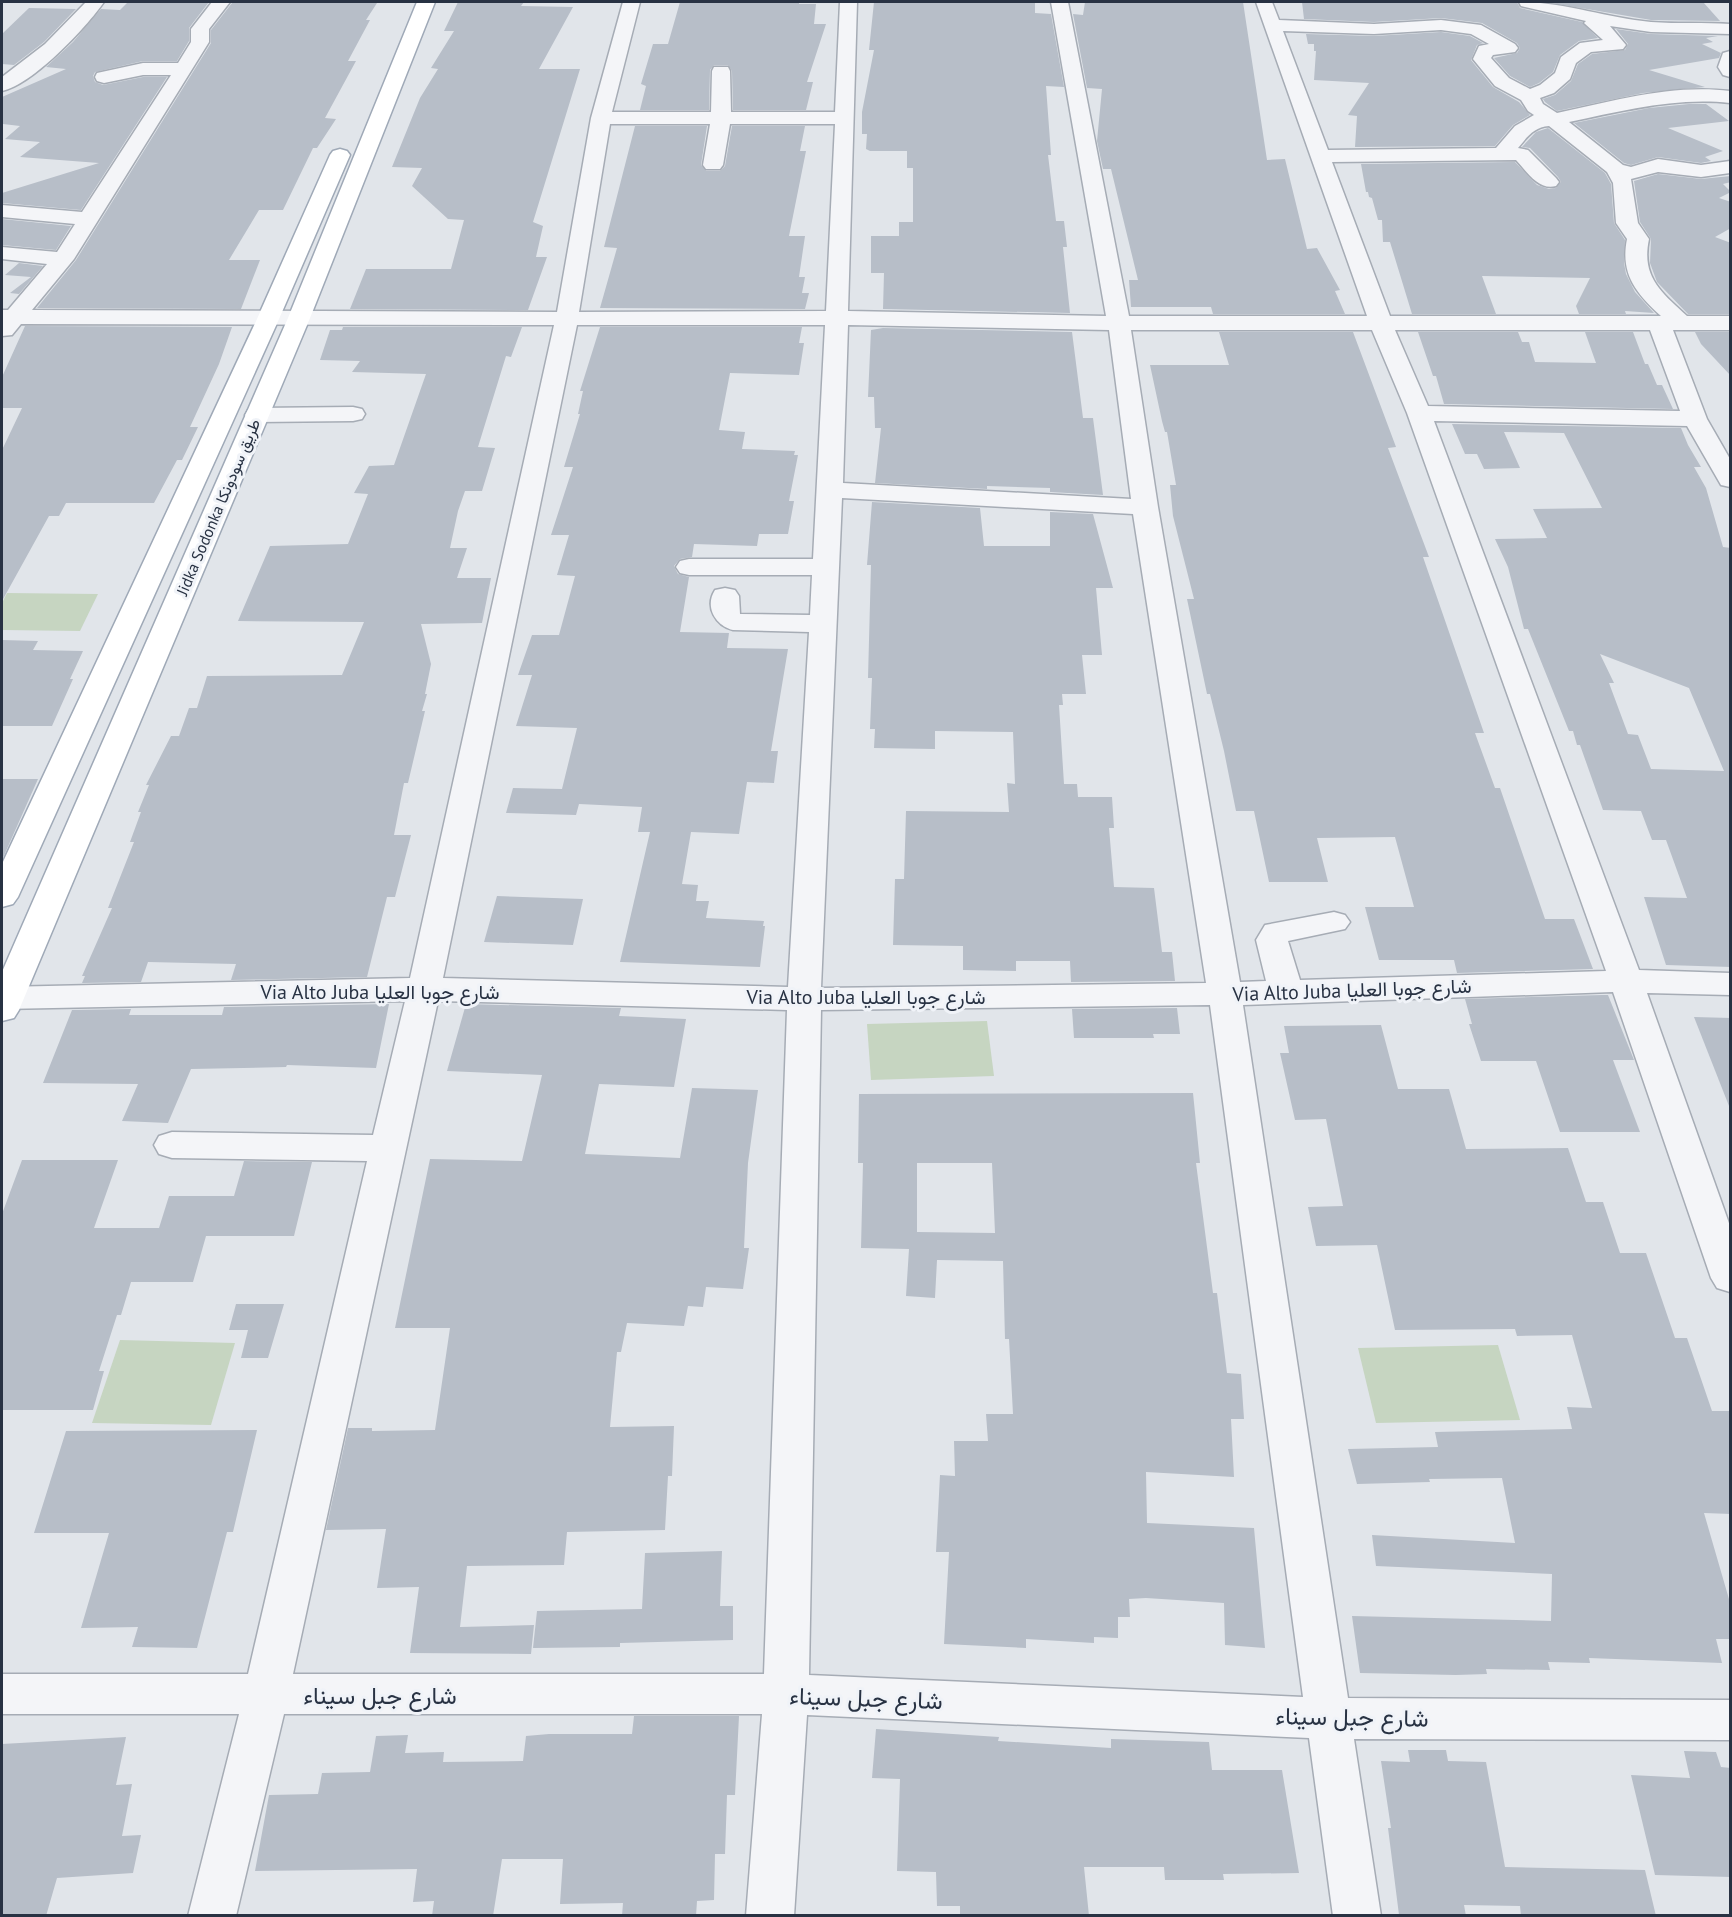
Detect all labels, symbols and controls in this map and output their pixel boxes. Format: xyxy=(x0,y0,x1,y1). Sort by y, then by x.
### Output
street label: Jidka Sodonka طريق سودونكا xyxy=(171,416,265,600)
street label: Via Alto Juba شارع جوبا العليا xyxy=(1231,973,1472,1008)
street label: Via Alto Juba شارع جوبا العليا xyxy=(259,979,500,1006)
street label: Via Alto Juba شارع جوبا العليا xyxy=(745,984,986,1011)
street label: شارع جبل سيناء xyxy=(303,1680,457,1712)
street label: شارع جبل سيناء xyxy=(789,1680,943,1717)
street label: شارع جبل سيناء xyxy=(1275,1700,1429,1735)

